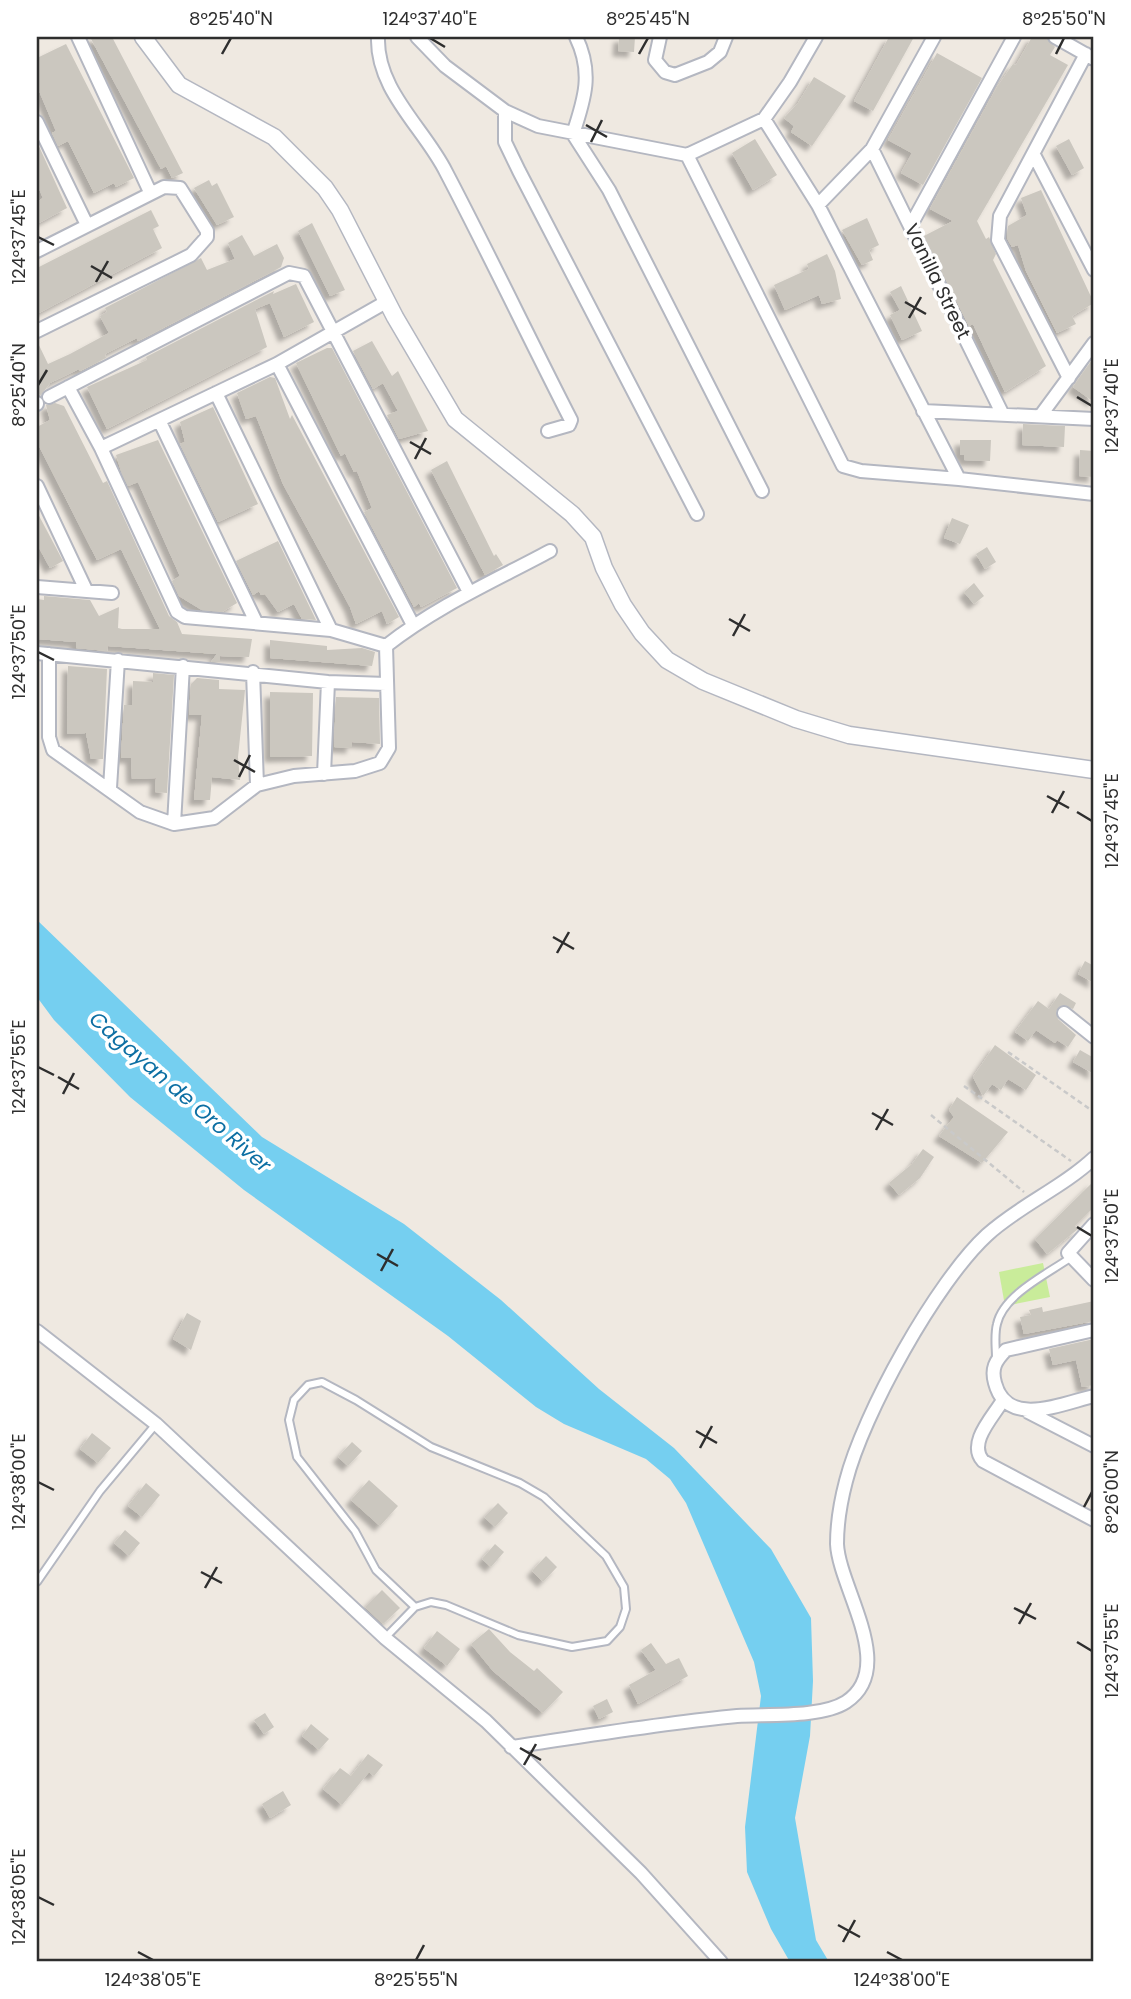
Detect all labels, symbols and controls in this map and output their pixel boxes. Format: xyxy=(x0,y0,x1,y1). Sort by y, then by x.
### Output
text: 8°25'40"N xyxy=(189,6,273,31)
text: 124°37'40"E xyxy=(382,6,478,31)
text: 8°25'45"N xyxy=(606,6,690,31)
text: 8°25'50"N xyxy=(1022,6,1106,31)
text: 124°37'45"E xyxy=(6,189,31,285)
street label: Vanilla Street xyxy=(898,219,977,344)
text: 8°25'40"N xyxy=(6,343,31,427)
text: 124°37'40"E xyxy=(1099,358,1124,454)
text: 124°37'50"E xyxy=(6,604,31,700)
text: 124°37'45"E xyxy=(1099,773,1124,869)
water label: Cagayan de Oro River xyxy=(83,1004,278,1180)
text: 124°37'55"E xyxy=(6,1019,31,1115)
text: 124°37'50"E xyxy=(1099,1188,1124,1284)
text: 124°38'00"E xyxy=(6,1434,31,1530)
text: 8°26'00"N xyxy=(1099,1450,1124,1534)
text: 124°37'55"E xyxy=(1099,1603,1124,1699)
text: 124°38'05"E xyxy=(6,1849,31,1945)
text: 124°38'05"E xyxy=(105,1967,201,1992)
text: 8°25'55"N xyxy=(374,1967,458,1992)
text: 124°38'00"E xyxy=(854,1967,950,1992)

